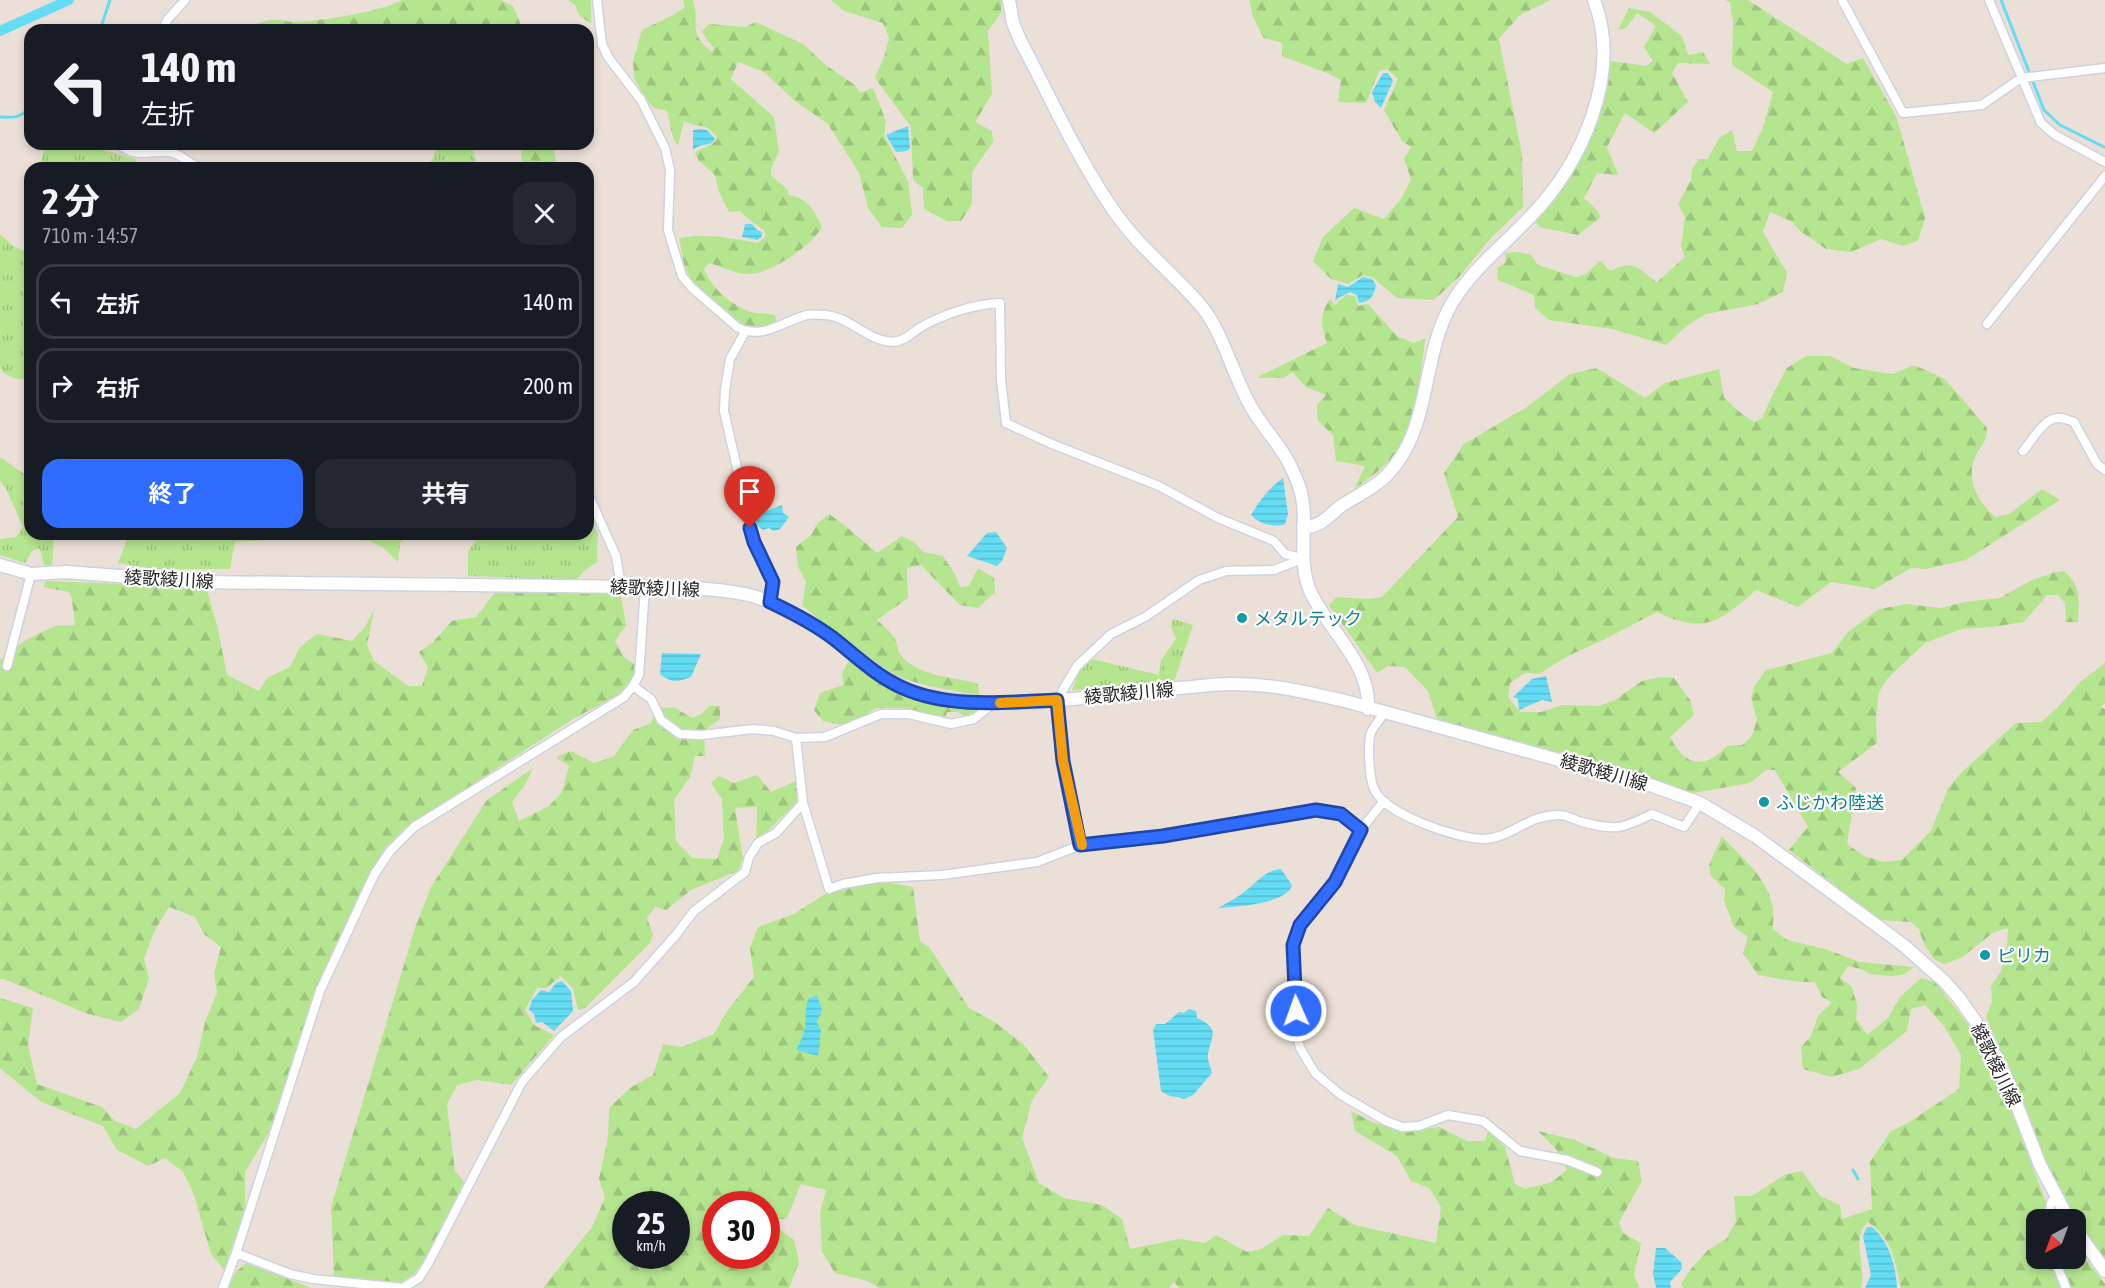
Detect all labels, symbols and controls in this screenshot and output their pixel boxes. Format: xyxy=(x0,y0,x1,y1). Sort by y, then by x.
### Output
text: 140 m xyxy=(141,43,236,91)
icon: left xyxy=(42,48,120,126)
text: 左折 xyxy=(141,99,195,130)
text: 2 分 xyxy=(42,180,100,222)
button: close xyxy=(513,182,576,245)
text: 710 m · 14:57 xyxy=(42,224,138,247)
icon: left xyxy=(45,285,78,318)
text: 140 m xyxy=(523,289,573,315)
text: 左折 xyxy=(96,291,140,317)
icon: right xyxy=(45,369,78,402)
text: 200 m xyxy=(523,373,573,399)
text: 右折 xyxy=(96,375,140,401)
button: 終了 xyxy=(42,459,303,528)
button: 共有 xyxy=(315,459,576,528)
pin xyxy=(724,466,775,528)
icon: arrive xyxy=(733,475,766,508)
street label: 綾歌綾川線 xyxy=(124,566,214,592)
street label: 綾歌綾川線 xyxy=(610,576,700,600)
place label: メタルテック xyxy=(1254,608,1362,629)
marker: メタルテック xyxy=(1235,611,1249,625)
street label: 綾歌綾川線 xyxy=(1083,679,1175,707)
street label: 綾歌綾川線 xyxy=(1558,750,1650,794)
place label: ふじかわ陸送 xyxy=(1776,792,1884,813)
marker: ふじかわ陸送 xyxy=(1757,795,1771,809)
place label: ピリカ xyxy=(1997,945,2051,966)
marker: ピリカ xyxy=(1978,948,1992,962)
position arrow xyxy=(1264,979,1328,1043)
street label: 綾歌綾川線 xyxy=(1967,1020,2025,1110)
speed limit sign: 30 xyxy=(702,1191,780,1269)
text: 25 xyxy=(637,1206,665,1240)
north arrow xyxy=(2026,1209,2086,1269)
map controls xyxy=(2026,1209,2086,1269)
text: km/h xyxy=(636,1237,666,1254)

